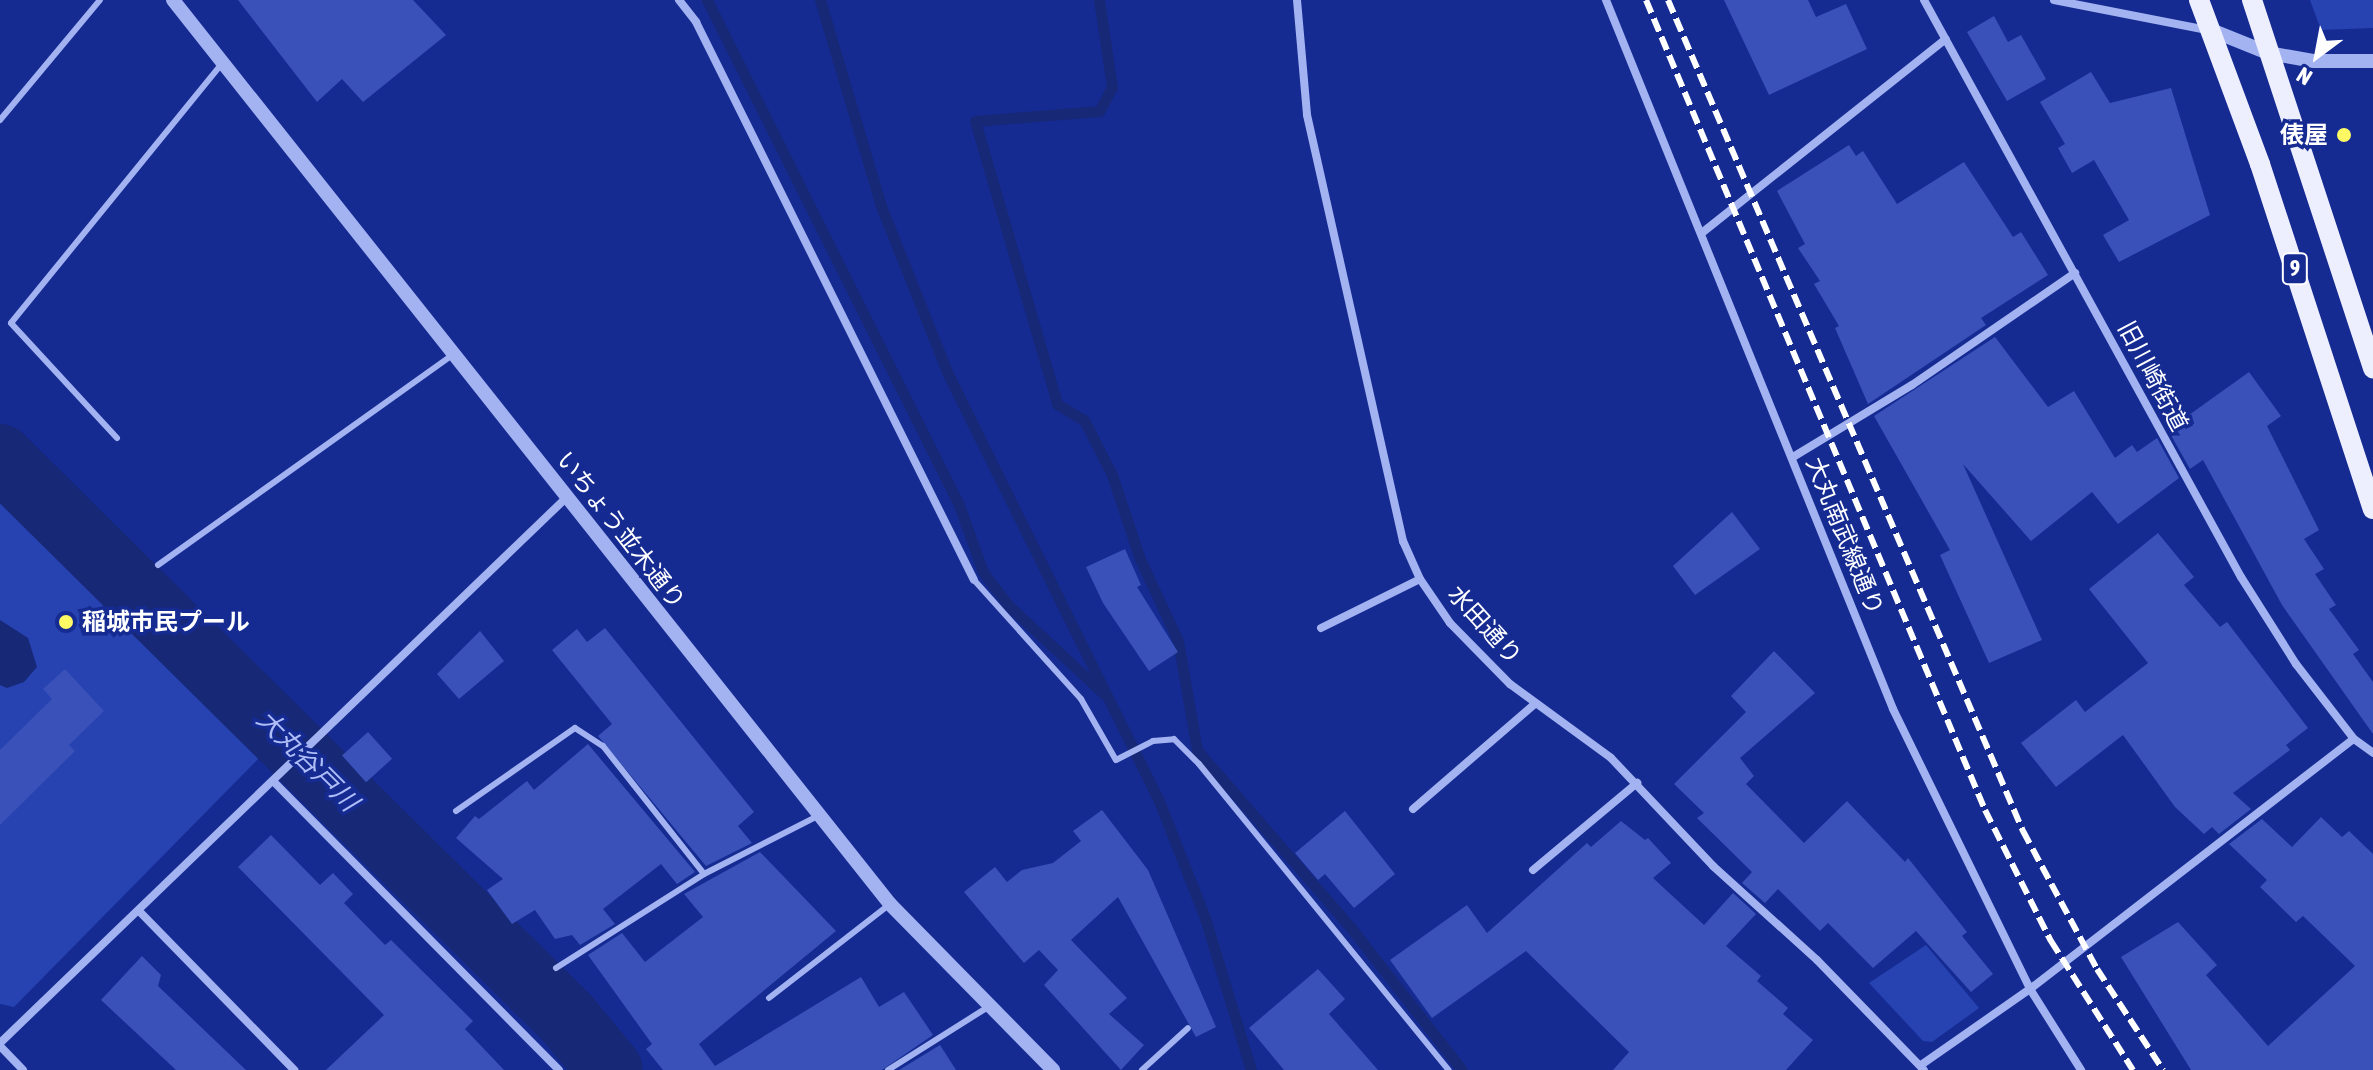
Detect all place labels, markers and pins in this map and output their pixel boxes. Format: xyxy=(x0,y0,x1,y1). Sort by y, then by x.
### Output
place label: 俵屋 xyxy=(2280,121,2328,149)
marker: 俵屋 xyxy=(2335,126,2353,144)
place label: 稲城市民プール xyxy=(82,608,250,636)
marker: 稲城市民プール xyxy=(57,613,75,631)

